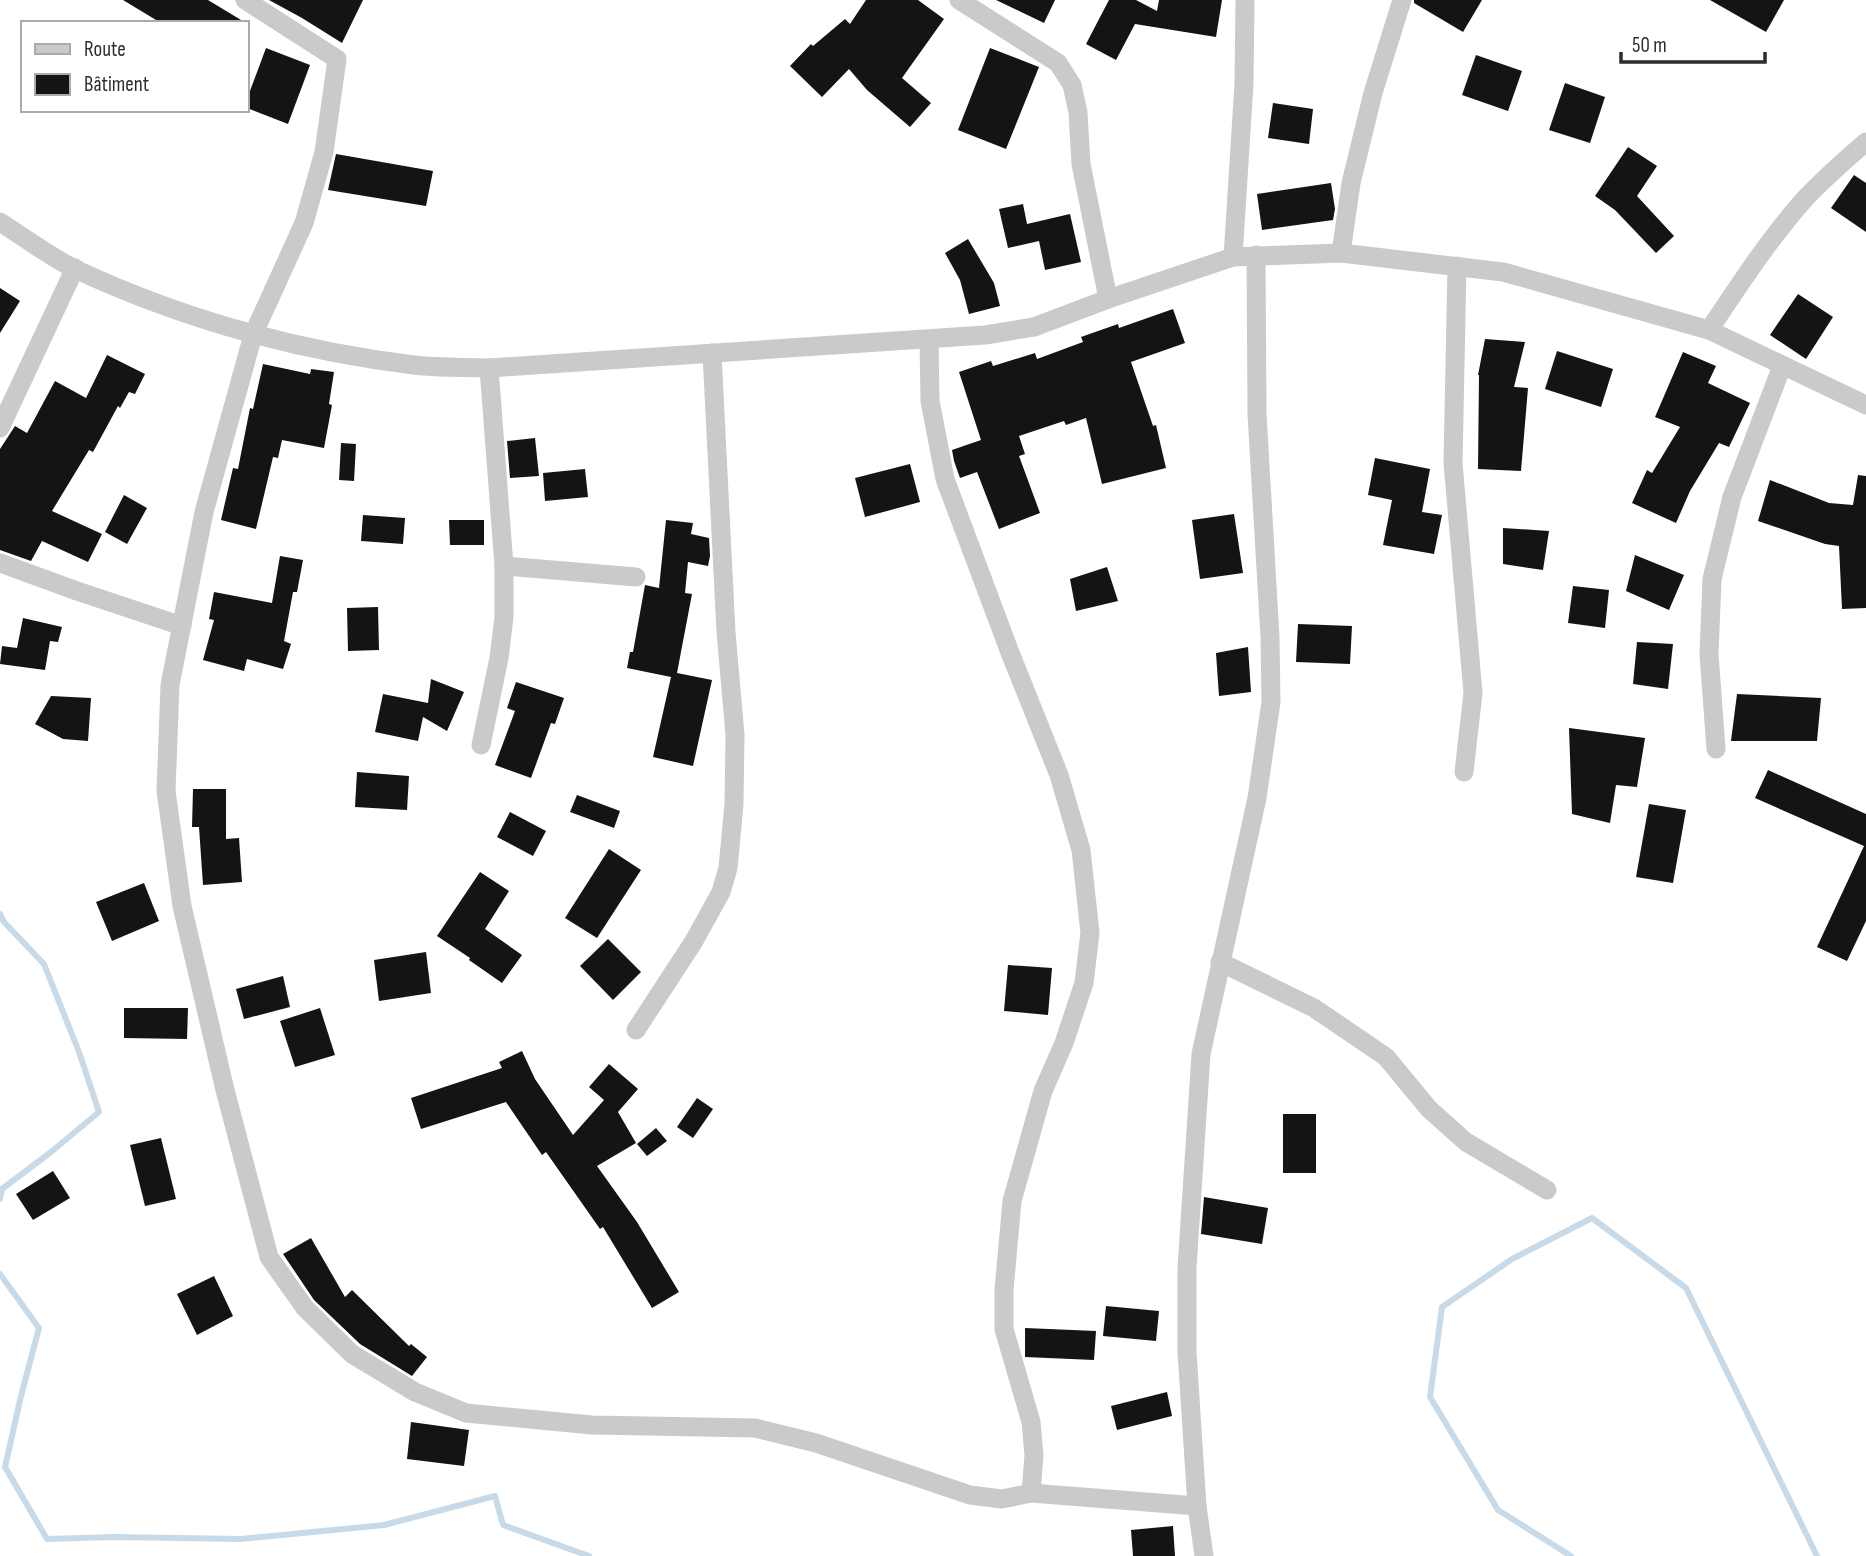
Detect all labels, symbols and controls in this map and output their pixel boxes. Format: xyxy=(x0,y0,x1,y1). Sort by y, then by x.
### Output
legend xyxy=(21,21,248,112)
scale bar xyxy=(1621,21,1764,65)
text: 50 m xyxy=(1632,33,1667,58)
text: Route xyxy=(84,37,126,62)
text: Bâtiment xyxy=(84,72,149,97)

